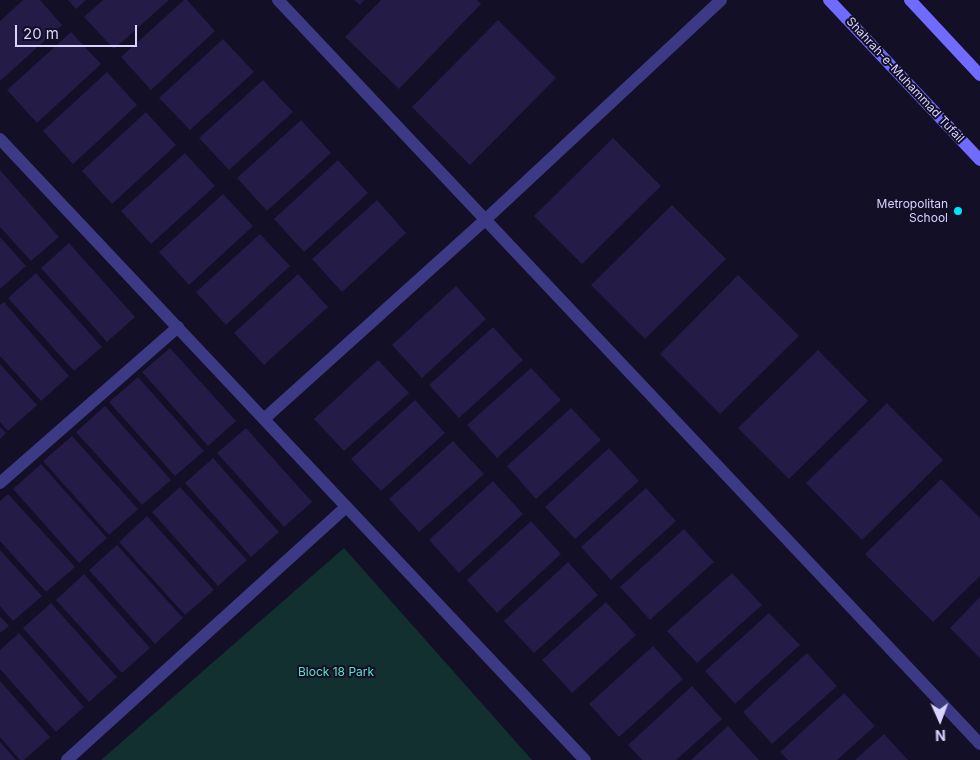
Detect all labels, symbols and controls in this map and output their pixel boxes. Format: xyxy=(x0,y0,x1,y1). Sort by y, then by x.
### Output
street label: Shahrah-e-Muhammad Tufail xyxy=(843,14,967,146)
scale bar xyxy=(18,15,140,47)
text: 20 m xyxy=(23,24,59,43)
place label: Metropolitan School xyxy=(877,197,948,225)
marker: Metropolitan School xyxy=(952,205,964,217)
park label: Block 18 Park xyxy=(298,665,374,679)
north arrow xyxy=(915,695,965,745)
text: N xyxy=(935,727,946,744)

